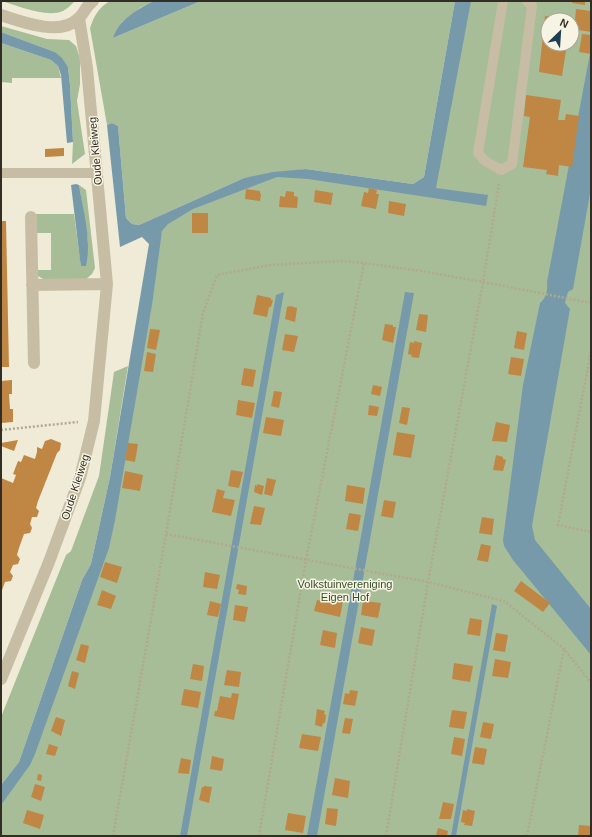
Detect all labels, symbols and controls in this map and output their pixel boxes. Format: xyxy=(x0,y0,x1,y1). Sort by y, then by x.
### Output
north arrow xyxy=(540,12,580,52)
text: N xyxy=(558,16,570,30)
street label: Oude Kleiweg xyxy=(86,116,104,186)
street label: Oude Kleiweg xyxy=(59,453,91,521)
park label: Volkstuinvereniging Eigen Hof xyxy=(298,578,392,603)

